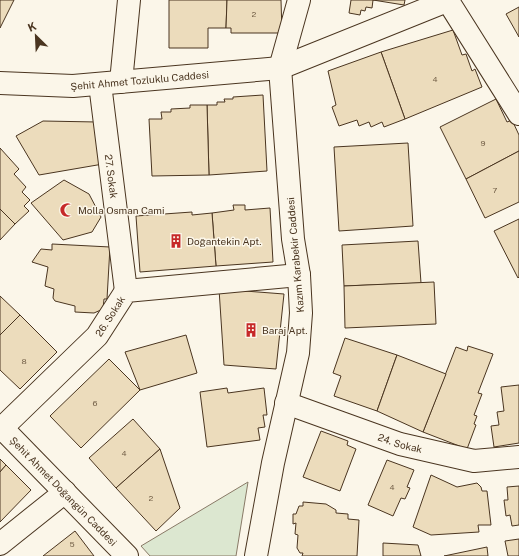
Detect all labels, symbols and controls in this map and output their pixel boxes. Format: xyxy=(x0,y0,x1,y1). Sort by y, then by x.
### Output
house number: 2 xyxy=(252,9,257,19)
north arrow xyxy=(16,16,56,56)
text: K xyxy=(26,20,38,34)
street label: Şehit Ahmet Tozluklu Caddesi xyxy=(70,68,209,92)
house number: 4 xyxy=(432,74,438,84)
house number: 9 xyxy=(481,138,486,148)
street label: 27. Sokak xyxy=(103,153,120,199)
house number: 7 xyxy=(493,185,498,195)
street label: Kazım Karabekir Caddesi xyxy=(284,197,306,313)
mosque icon: Molla Osman Cami xyxy=(59,202,75,218)
place label: Molla Osman Cami xyxy=(78,204,164,216)
building icon: Doğantekin Apt. xyxy=(168,233,184,249)
place label: Doğantekin Apt. xyxy=(187,235,261,247)
street label: 26. Sokak xyxy=(92,293,128,339)
building icon: Baraj Apt. xyxy=(243,322,259,338)
place label: Baraj Apt. xyxy=(262,324,308,336)
house number: 8 xyxy=(21,356,27,366)
house number: 6 xyxy=(93,398,98,408)
street label: 24. Sokak xyxy=(376,431,424,455)
street label: Şehit Ahmet Doğangün Caddesi xyxy=(8,434,120,548)
house number: 4 xyxy=(121,448,127,458)
house number: 4 xyxy=(389,482,395,492)
house number: 2 xyxy=(149,493,154,503)
house number: 5 xyxy=(69,539,75,549)

